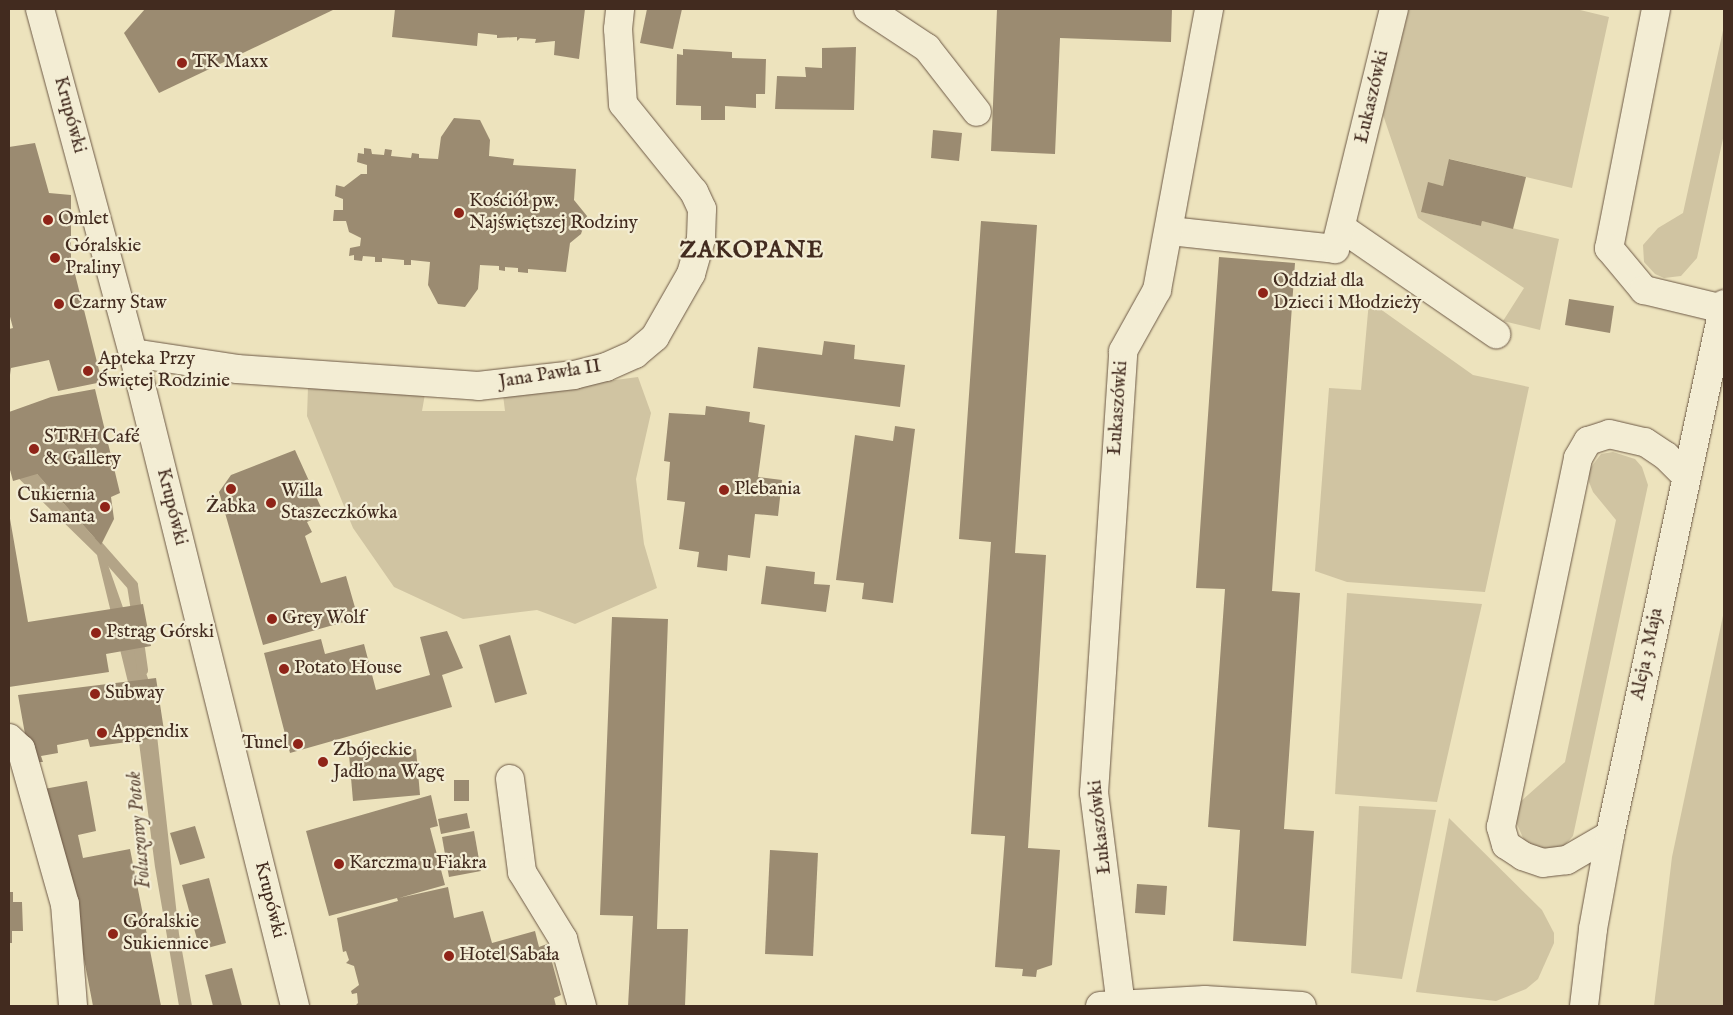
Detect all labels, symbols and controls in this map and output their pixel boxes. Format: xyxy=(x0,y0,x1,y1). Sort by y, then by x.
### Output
street label: Łukaszówki xyxy=(1351,48,1395,146)
place label: TK Maxx xyxy=(192,52,268,74)
marker: TK Maxx xyxy=(176,57,188,69)
street label: Krupówki xyxy=(48,74,90,156)
place label: Kościół pw. Najświętszej Rodziny xyxy=(469,191,638,235)
marker: Kościół pw. Najświętszej Rodziny xyxy=(453,207,465,219)
place label: Omlet xyxy=(58,209,109,231)
marker: Omlet xyxy=(42,214,54,226)
place label: Góralskie Praliny xyxy=(65,236,141,280)
district label: ZAKOPANE xyxy=(679,237,825,265)
marker: Góralskie Praliny xyxy=(49,252,61,264)
place label: Oddział dla Dzieci i Młodzieży xyxy=(1273,271,1421,315)
marker: Oddział dla Dzieci i Młodzieży xyxy=(1257,287,1269,299)
place label: Czarny Staw xyxy=(69,293,167,315)
marker: Czarny Staw xyxy=(53,298,65,310)
place label: Apteka Przy Świętej Rodzinie xyxy=(98,349,230,393)
street label: Jana Pawła II xyxy=(497,356,603,394)
street label: Łukaszówki xyxy=(1104,360,1134,456)
marker: Apteka Przy Świętej Rodzinie xyxy=(82,365,94,377)
place label: STRH Café & Gallery xyxy=(44,427,140,471)
marker: STRH Café & Gallery xyxy=(28,443,40,455)
street label: Krupówki xyxy=(150,466,192,548)
place label: Plebania xyxy=(734,479,801,501)
place label: Willa Staszeczkówka xyxy=(281,481,397,525)
marker: Żabka xyxy=(225,483,237,495)
marker: Plebania xyxy=(718,484,730,496)
place label: Cukiernia Samanta xyxy=(17,485,95,529)
place label: Żabka xyxy=(206,497,256,519)
marker: Willa Staszeczkówka xyxy=(265,497,277,509)
marker: Cukiernia Samanta xyxy=(99,501,111,513)
street label: Aleja 3 Maja xyxy=(1627,606,1669,702)
place label: Grey Wolf xyxy=(282,608,366,630)
marker: Grey Wolf xyxy=(266,613,278,625)
place label: Pstrąg Górski xyxy=(106,622,214,644)
marker: Pstrąg Górski xyxy=(90,627,102,639)
place label: Potato House xyxy=(294,658,402,680)
marker: Potato House xyxy=(278,663,290,675)
place label: Subway xyxy=(105,683,164,705)
marker: Subway xyxy=(89,688,101,700)
place label: Appendix xyxy=(112,722,189,744)
marker: Appendix xyxy=(96,727,108,739)
place label: Tunel xyxy=(242,733,288,755)
marker: Tunel xyxy=(292,738,304,750)
place label: Zbójeckie Jadło na Wagę xyxy=(333,740,445,784)
marker: Zbójeckie Jadło na Wagę xyxy=(317,756,329,768)
water label: Foluszowy Potok xyxy=(122,770,156,890)
street label: Łukaszówki xyxy=(1085,779,1117,875)
place label: Karczma u Fiakra xyxy=(349,853,487,875)
marker: Karczma u Fiakra xyxy=(333,858,345,870)
street label: Krupówki xyxy=(248,859,290,941)
place label: Góralskie Sukiennice xyxy=(123,912,209,956)
marker: Góralskie Sukiennice xyxy=(107,928,119,940)
place label: Hotel Sabała xyxy=(459,945,560,967)
marker: Hotel Sabała xyxy=(443,950,455,962)

